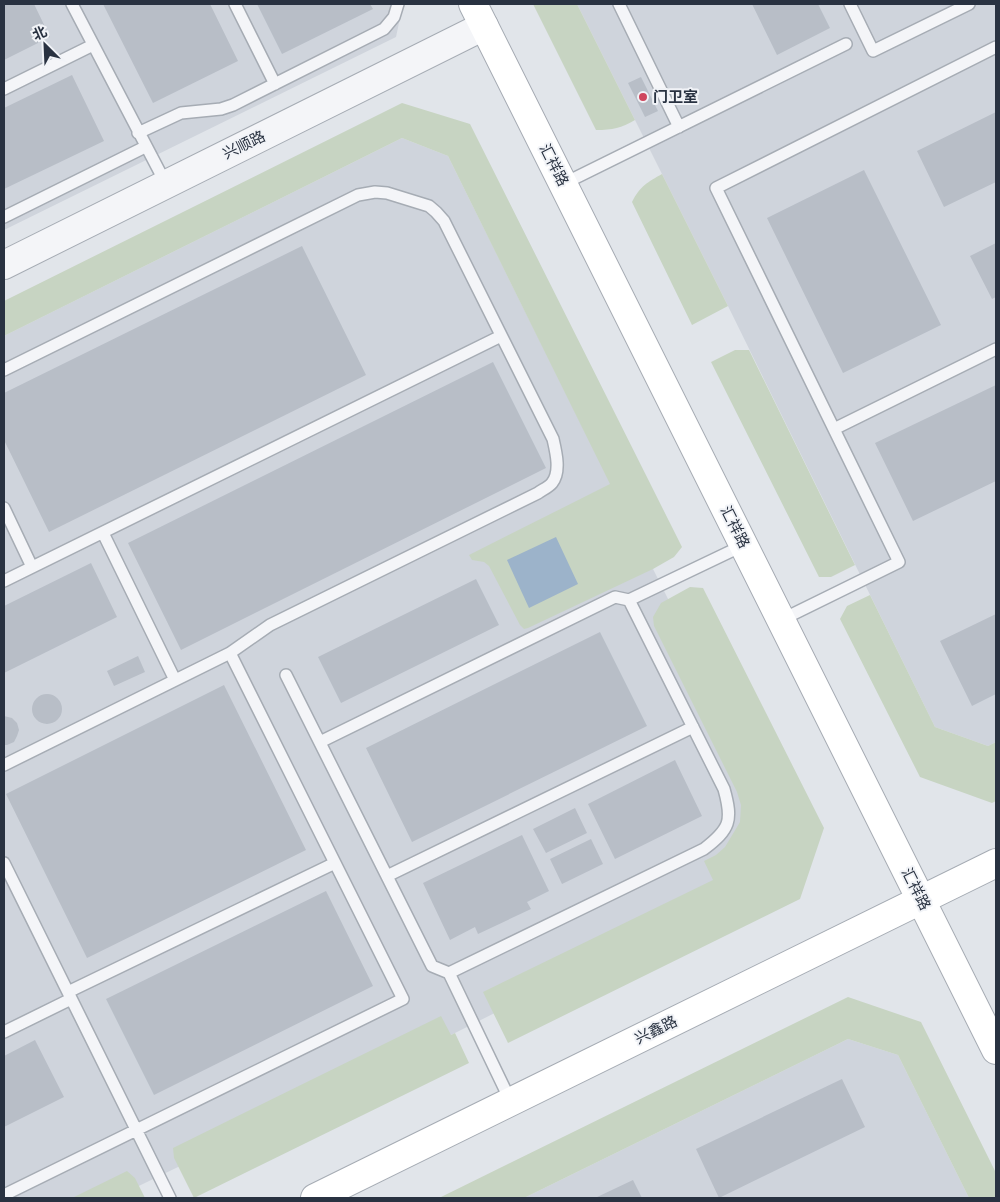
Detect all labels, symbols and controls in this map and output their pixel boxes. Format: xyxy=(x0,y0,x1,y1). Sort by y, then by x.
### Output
north arrow xyxy=(20,20,70,70)
text: 北 xyxy=(30,23,49,43)
place label: 门卫室 xyxy=(653,88,698,106)
marker: 门卫室 xyxy=(637,91,649,103)
street label: 兴顺路 xyxy=(220,127,268,163)
street label: 汇祥路 xyxy=(536,141,572,189)
street label: 汇祥路 xyxy=(717,503,753,551)
street label: 汇祥路 xyxy=(898,865,934,913)
street label: 兴鑫路 xyxy=(632,1012,680,1048)

